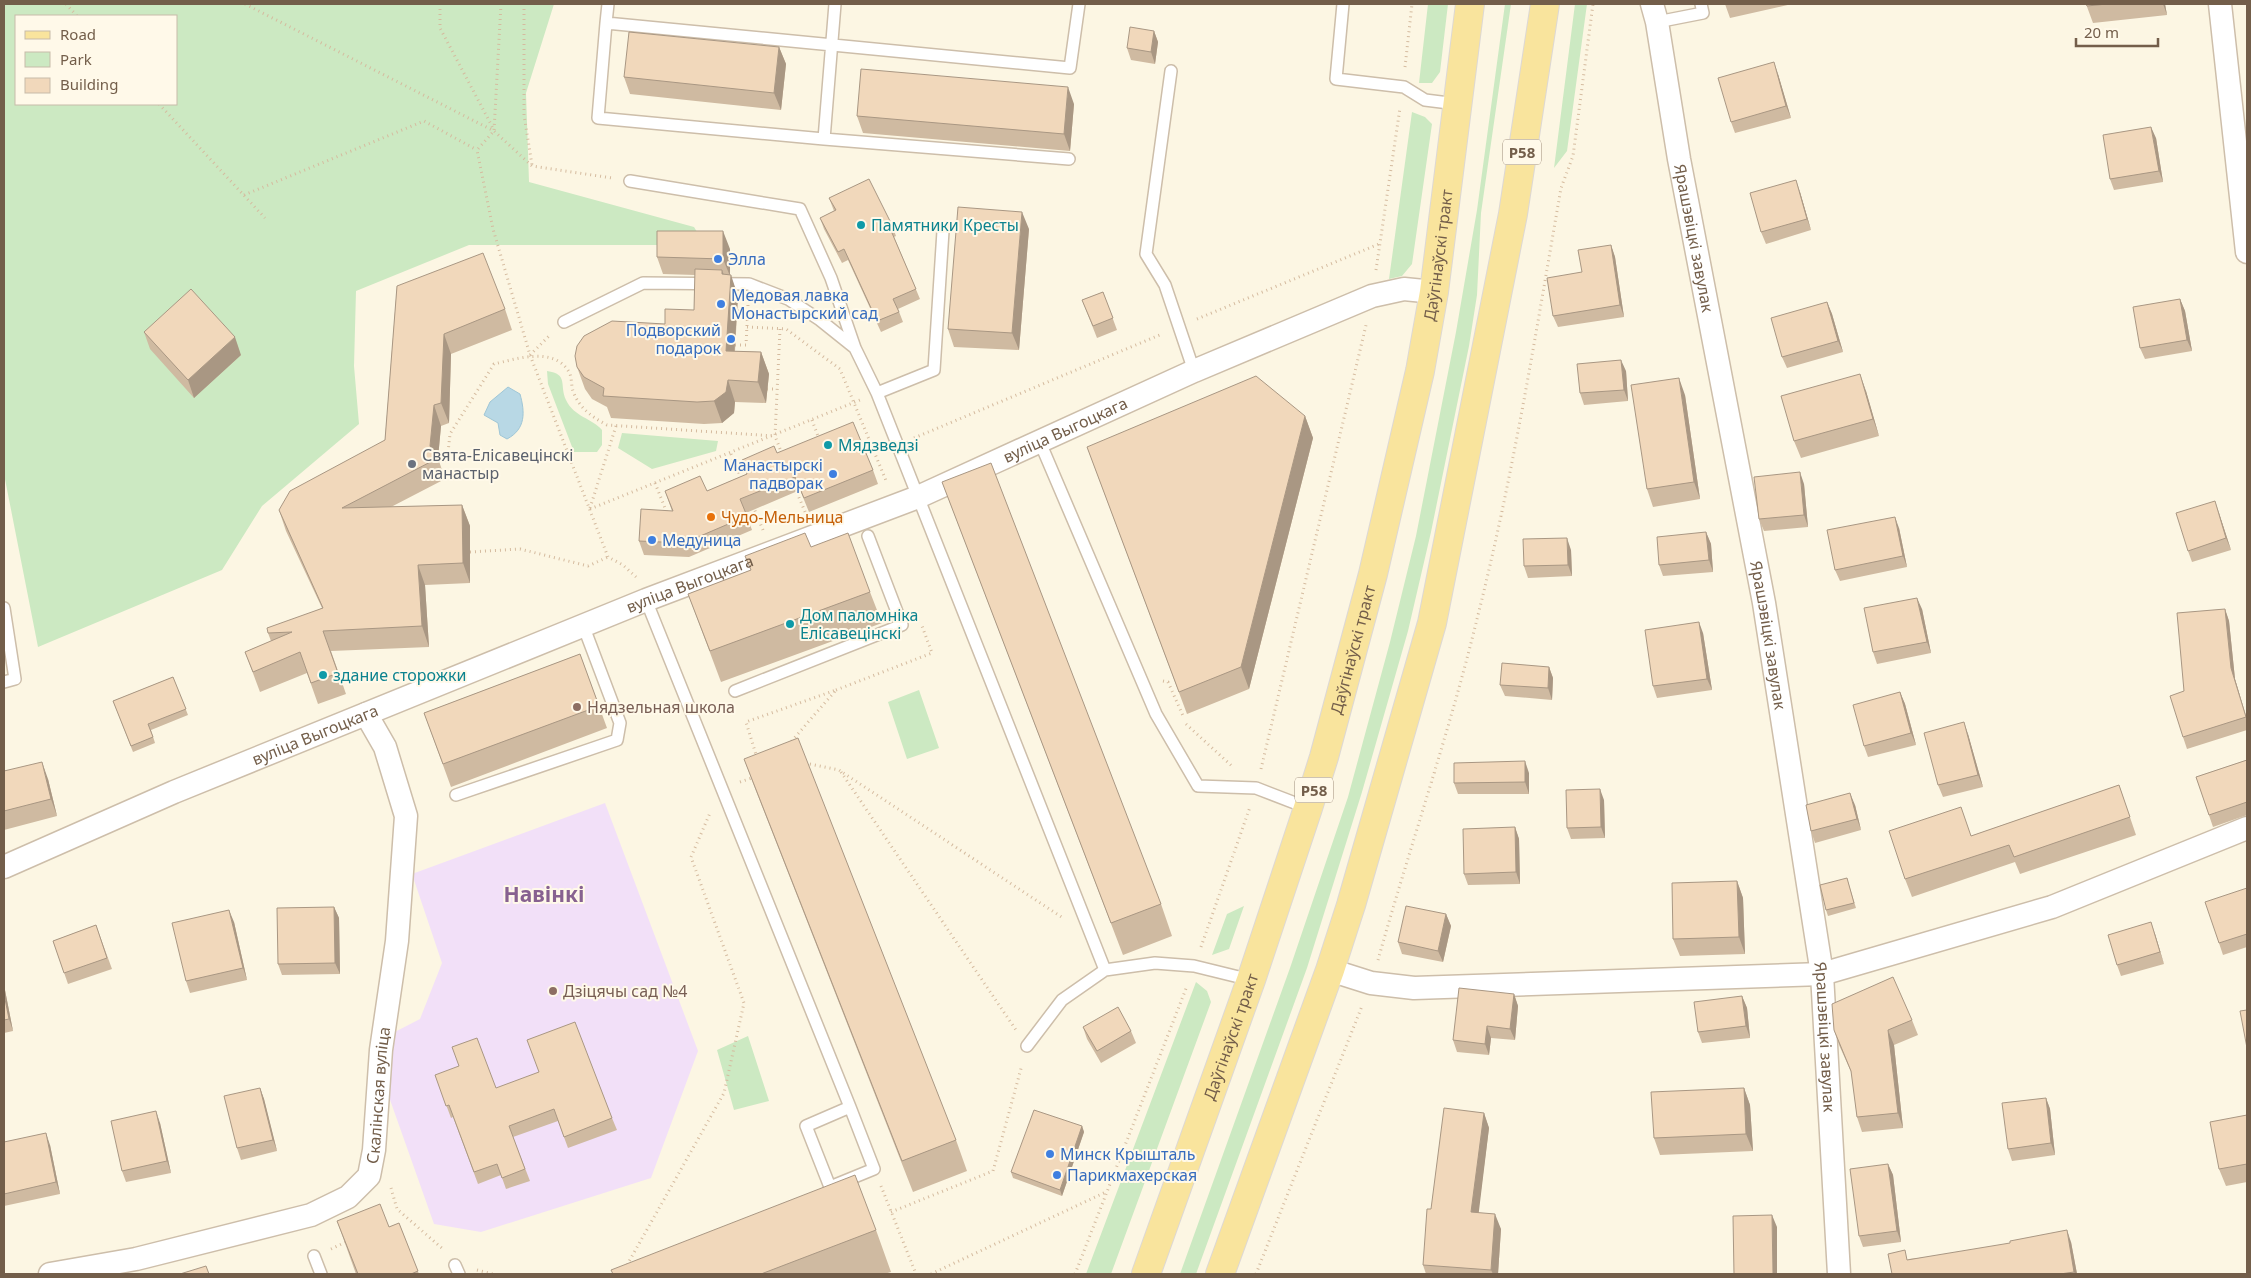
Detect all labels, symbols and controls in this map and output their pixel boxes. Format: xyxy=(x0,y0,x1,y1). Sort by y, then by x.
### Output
legend xyxy=(15,15,178,105)
scale bar xyxy=(2076,15,2158,47)
text: 20 m xyxy=(2084,22,2119,42)
text: Road xyxy=(60,24,96,44)
text: Park xyxy=(60,49,92,69)
text: Building xyxy=(60,74,118,94)
road number: Р58 xyxy=(1503,140,1541,164)
street label: Ярашэвіцкі завулак xyxy=(1669,162,1719,315)
street label: Даўгінаўскі тракт xyxy=(1418,187,1458,323)
place label: Памятники Кресты xyxy=(871,214,1019,236)
marker: Памятники Кресты xyxy=(855,219,867,231)
place label: Элла xyxy=(728,248,766,270)
marker: Элла xyxy=(712,253,724,265)
place label: Медовая лавка Монастырский сад xyxy=(731,284,878,324)
marker: Медовая лавка Монастырский сад xyxy=(715,298,727,310)
place label: Подворский подарок xyxy=(626,319,721,359)
marker: Подворский подарок xyxy=(725,333,737,345)
street label: вуліца Выгоцкага xyxy=(999,392,1131,468)
place label: Мядзведзі xyxy=(838,434,919,456)
marker: Мядзведзі xyxy=(822,439,834,451)
place label: Свята-Елісавецінскі манастыр xyxy=(422,444,573,484)
place label: Манастырскі падворак xyxy=(723,454,824,494)
marker: Свята-Елісавецінскі манастыр xyxy=(406,458,418,470)
marker: Манастырскі падворак xyxy=(827,468,839,480)
place label: Чудо-Мельница xyxy=(721,506,843,528)
marker: Чудо-Мельница xyxy=(705,511,717,523)
place label: Медуница xyxy=(662,529,741,551)
marker: Медуница xyxy=(646,534,658,546)
street label: вуліца Выгоцкага xyxy=(623,549,756,618)
street label: Ярашэвіцкі завулак xyxy=(1745,559,1792,712)
street label: Даўгінаўскі тракт xyxy=(1325,582,1381,717)
place label: Дом паломніка Елісавецінскі xyxy=(800,604,918,644)
marker: Дом паломніка Елісавецінскі xyxy=(784,618,796,630)
place label: здание сторожки xyxy=(333,664,466,686)
marker: здание сторожки xyxy=(317,669,329,681)
place label: Нядзельная школа xyxy=(587,696,735,718)
street label: вуліца Выгоцкага xyxy=(249,699,381,770)
marker: Нядзельная школа xyxy=(571,701,583,713)
road number: Р58 xyxy=(1295,778,1333,802)
district label: Навінкі xyxy=(504,880,584,908)
street label: Ярашэвіцкі завулак xyxy=(1809,960,1841,1113)
street label: Даўгінаўскі тракт xyxy=(1198,970,1264,1103)
place label: Дзіцячы сад №4 xyxy=(563,980,687,1002)
marker: Дзіцячы сад №4 xyxy=(547,985,559,997)
street label: Скалінская вуліца xyxy=(361,1025,395,1166)
place label: Минск Крышталь xyxy=(1060,1143,1195,1165)
marker: Минск Крышталь xyxy=(1044,1148,1056,1160)
place label: Парикмахерская xyxy=(1067,1164,1197,1186)
marker: Парикмахерская xyxy=(1051,1169,1063,1181)

